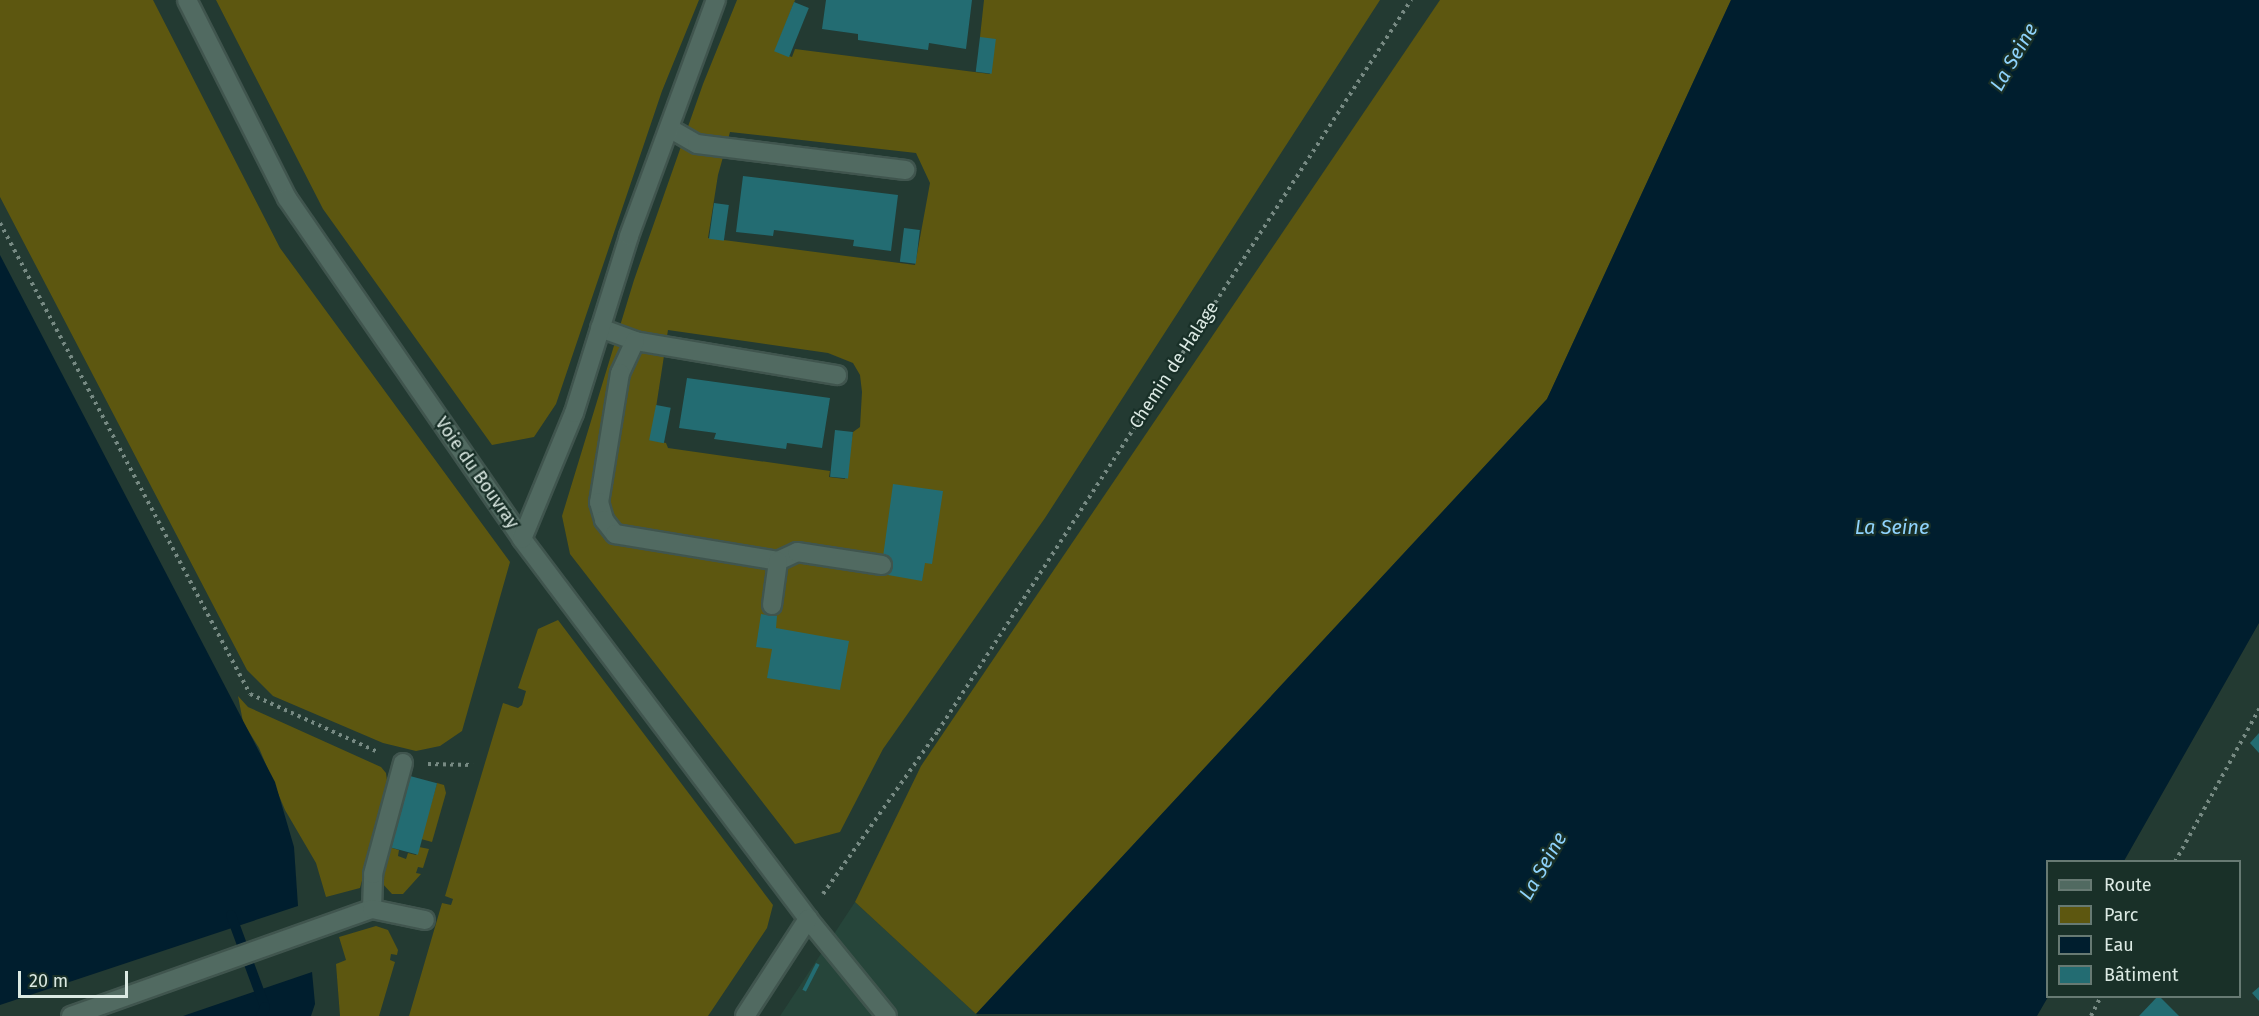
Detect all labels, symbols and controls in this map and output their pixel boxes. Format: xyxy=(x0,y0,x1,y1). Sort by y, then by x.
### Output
water label: La Seine xyxy=(1985,19,2043,95)
street label: Chemin de Halage xyxy=(1125,297,1223,433)
street label: Voie du Bouvray xyxy=(431,413,523,533)
water label: La Seine xyxy=(1855,515,1929,539)
water label: La Seine xyxy=(1514,828,1572,904)
legend xyxy=(2046,860,2241,998)
text: Route xyxy=(2104,874,2152,896)
text: Parc xyxy=(2104,904,2138,926)
text: Eau xyxy=(2104,934,2134,956)
scale bar xyxy=(21,959,130,997)
text: Bâtiment xyxy=(2104,964,2179,986)
text: 20 m xyxy=(29,970,68,992)

